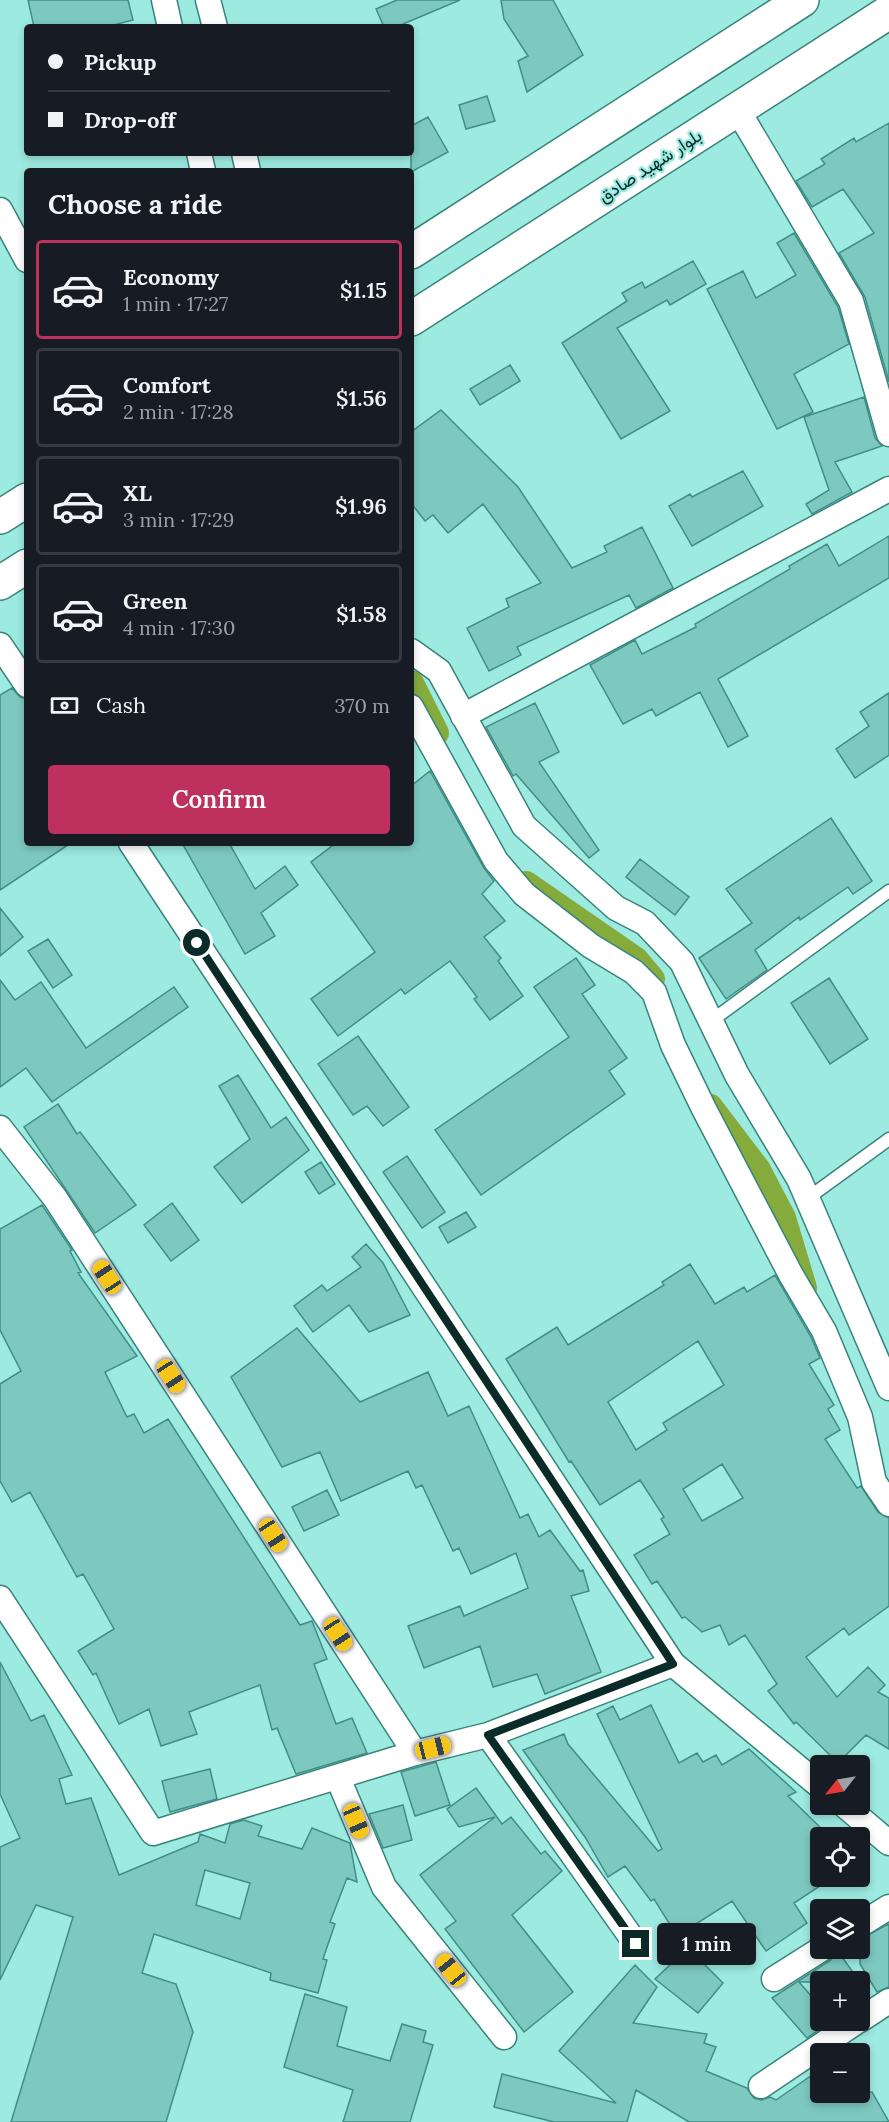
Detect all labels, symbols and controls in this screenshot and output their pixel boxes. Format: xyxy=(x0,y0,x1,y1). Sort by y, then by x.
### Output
text: Pickup xyxy=(84,48,157,76)
text: Drop-off xyxy=(84,106,176,134)
street label: بلوار شهید صادق xyxy=(594,124,706,208)
text: Choose a ride xyxy=(48,187,222,221)
icon: car xyxy=(51,263,105,317)
text: Economy xyxy=(123,263,219,291)
text: $1.15 xyxy=(340,276,387,304)
text: 1 min · 17:27 xyxy=(123,291,228,316)
icon: car xyxy=(51,371,105,425)
text: Comfort xyxy=(123,371,211,399)
text: $1.56 xyxy=(336,384,387,412)
text: 2 min · 17:28 xyxy=(123,399,234,424)
icon: car xyxy=(51,479,105,533)
text: XL xyxy=(123,479,152,507)
text: $1.96 xyxy=(335,492,387,520)
text: 3 min · 17:29 xyxy=(123,507,234,532)
icon: car xyxy=(51,587,105,641)
text: Green xyxy=(123,587,188,615)
text: $1.58 xyxy=(336,600,387,628)
text: 4 min · 17:30 xyxy=(123,615,235,640)
icon: cash xyxy=(48,689,81,722)
text: Cash xyxy=(96,691,146,719)
text: 370 m xyxy=(335,693,390,718)
button: Confirm xyxy=(48,765,390,834)
route start xyxy=(183,929,210,956)
car xyxy=(90,1257,124,1297)
car xyxy=(154,1356,188,1396)
car xyxy=(256,1515,290,1555)
car xyxy=(321,1614,355,1654)
car xyxy=(413,1735,453,1761)
north arrow xyxy=(810,1755,870,1815)
map controls xyxy=(810,1755,870,2103)
car xyxy=(341,1801,371,1841)
button: locate xyxy=(810,1827,870,1887)
button: layers xyxy=(810,1899,870,1959)
callout: 1 min xyxy=(657,1923,756,1965)
route end xyxy=(622,1930,649,1957)
text: 1 min xyxy=(681,1931,732,1956)
car xyxy=(433,1950,469,1990)
button: + xyxy=(810,1971,870,2031)
button: − xyxy=(810,2043,870,2103)

